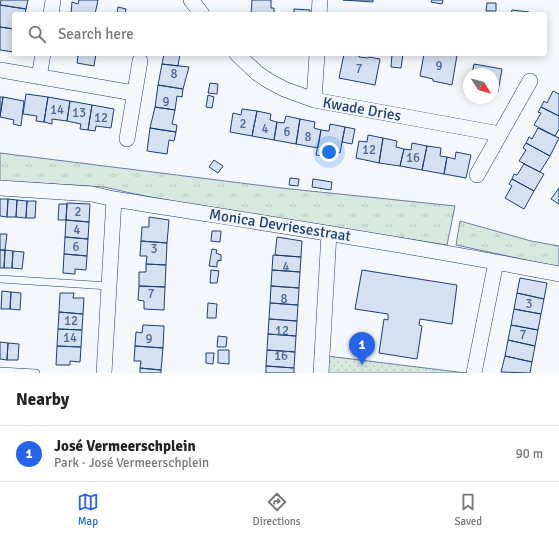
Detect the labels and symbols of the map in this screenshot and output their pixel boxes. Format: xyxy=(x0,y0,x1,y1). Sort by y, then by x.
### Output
house number: 9 xyxy=(435,58,443,74)
house number: 7 xyxy=(355,61,363,77)
house number: 8 xyxy=(170,66,178,82)
north arrow xyxy=(463,68,499,104)
street label: Kwade Dries xyxy=(321,93,403,125)
house number: 9 xyxy=(162,94,170,110)
house number: 14 xyxy=(50,102,64,118)
house number: 13 xyxy=(72,105,86,121)
house number: 12 xyxy=(94,110,108,126)
house number: 2 xyxy=(239,116,247,132)
house number: 4 xyxy=(261,121,269,137)
house number: 6 xyxy=(283,124,291,140)
house number: 8 xyxy=(304,129,312,145)
your location xyxy=(319,142,339,162)
house number: 12 xyxy=(362,142,376,158)
house number: 16 xyxy=(406,150,420,166)
house number: 2 xyxy=(74,204,82,220)
street label: Monica Devriesestraat xyxy=(208,205,352,245)
house number: 4 xyxy=(73,222,81,238)
house number: 6 xyxy=(72,239,80,255)
house number: 3 xyxy=(150,241,158,257)
house number: 4 xyxy=(282,259,290,275)
house number: 7 xyxy=(147,286,155,302)
house number: 8 xyxy=(280,291,288,307)
house number: 3 xyxy=(525,296,533,312)
house number: 12 xyxy=(64,313,78,329)
house number: 12 xyxy=(275,323,289,339)
house number: 7 xyxy=(519,327,527,343)
house number: 14 xyxy=(63,330,77,346)
house number: 9 xyxy=(145,331,153,347)
pin: 1 xyxy=(349,332,375,365)
house number: 16 xyxy=(274,348,288,364)

